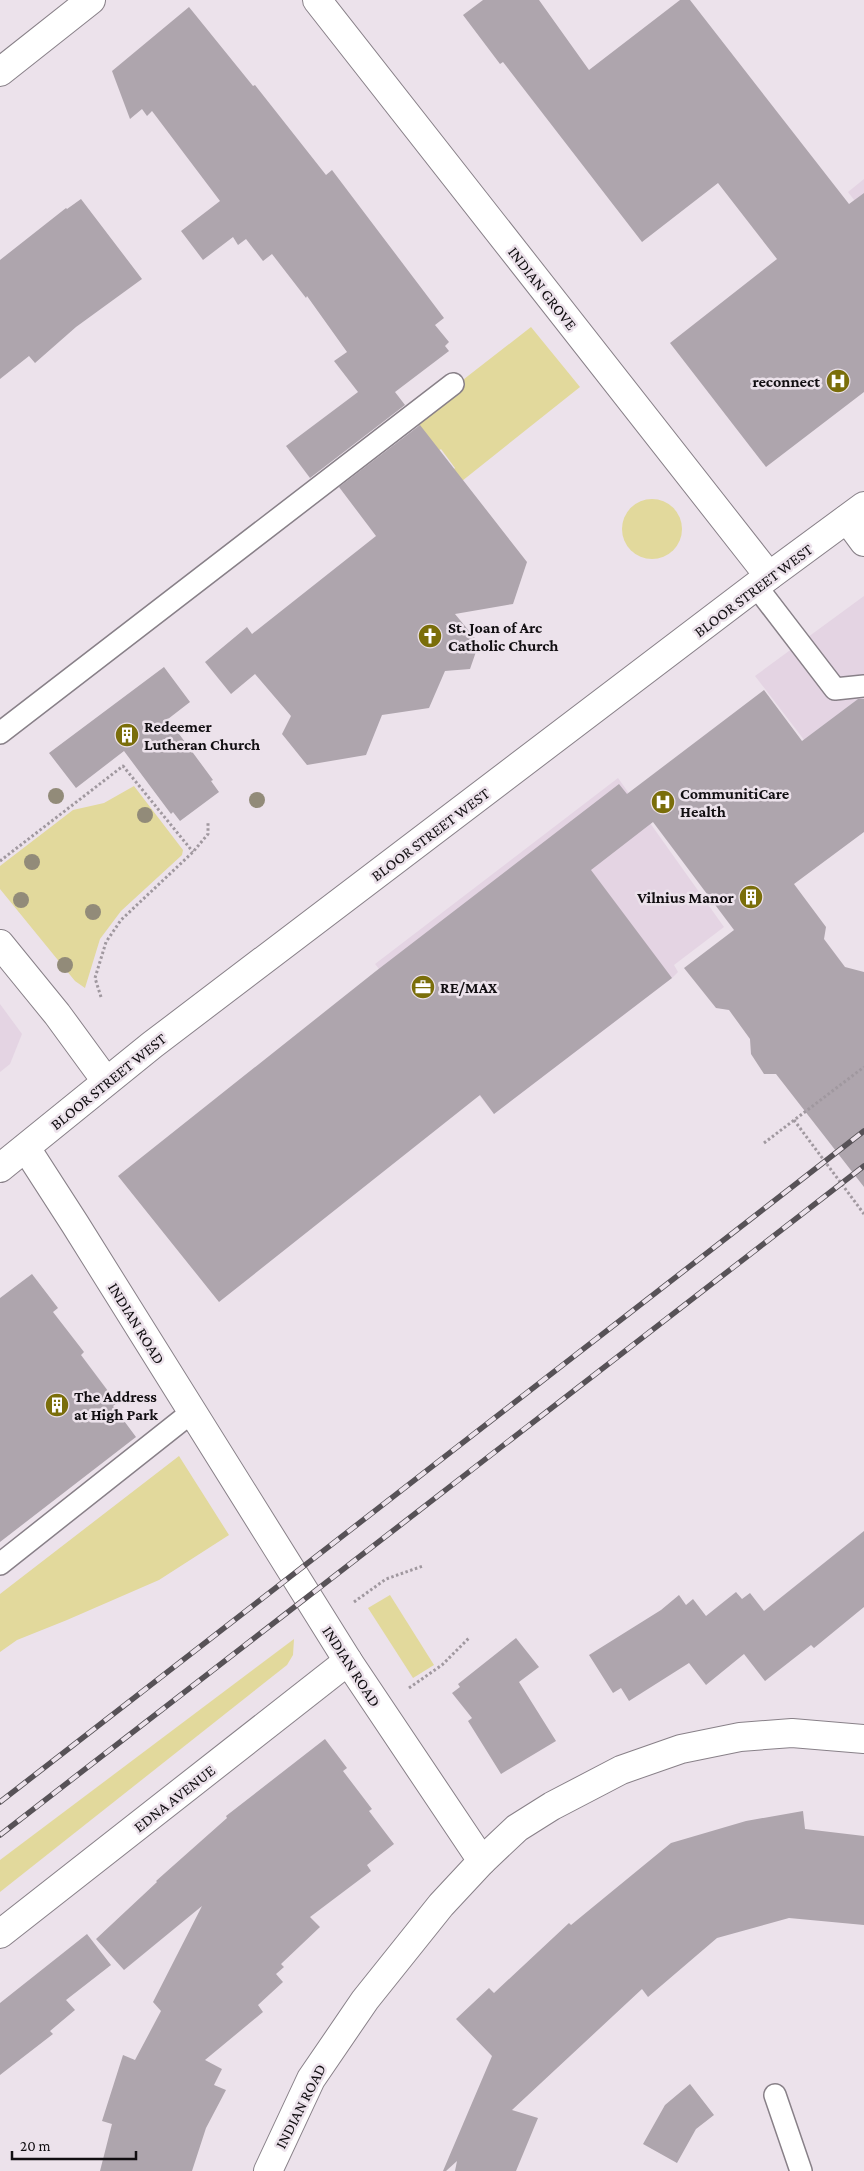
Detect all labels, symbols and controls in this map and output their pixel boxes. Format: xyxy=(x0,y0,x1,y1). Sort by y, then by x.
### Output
street label: INDIAN GROVE xyxy=(505,243,580,333)
hospital icon: reconnect xyxy=(825,368,851,394)
place label: reconnect xyxy=(752,373,820,390)
street label: BLOOR STREET WEST xyxy=(691,540,816,640)
place label: St. Joan of Arc Catholic Church xyxy=(448,619,559,654)
church icon: St. Joan of Arc Catholic Church xyxy=(417,623,443,649)
place label: Redeemer Lutheran Church xyxy=(144,718,260,753)
building icon: Redeemer Lutheran Church xyxy=(114,722,140,748)
street label: BLOOR STREET WEST xyxy=(368,784,493,884)
place label: CommunitiCare Health xyxy=(680,785,790,820)
hospital icon: CommunitiCare Health xyxy=(650,789,676,815)
building icon: Vilnius Manor xyxy=(738,884,764,910)
place label: Vilnius Manor xyxy=(636,889,735,906)
office icon: RE/MAX xyxy=(410,974,436,1000)
place label: RE/MAX xyxy=(440,979,498,996)
street label: BLOOR STREET WEST xyxy=(47,1029,170,1133)
street label: INDIAN ROAD xyxy=(105,1279,168,1367)
place label: The Address at High Park xyxy=(74,1388,158,1423)
building icon: The Address at High Park xyxy=(44,1392,70,1418)
street label: INDIAN ROAD xyxy=(319,1623,384,1710)
street label: EDNA AVENUE xyxy=(130,1761,218,1835)
street label: INDIAN ROAD xyxy=(272,2061,329,2151)
scale bar xyxy=(12,2128,136,2160)
text: 20 m xyxy=(20,2138,51,2154)

